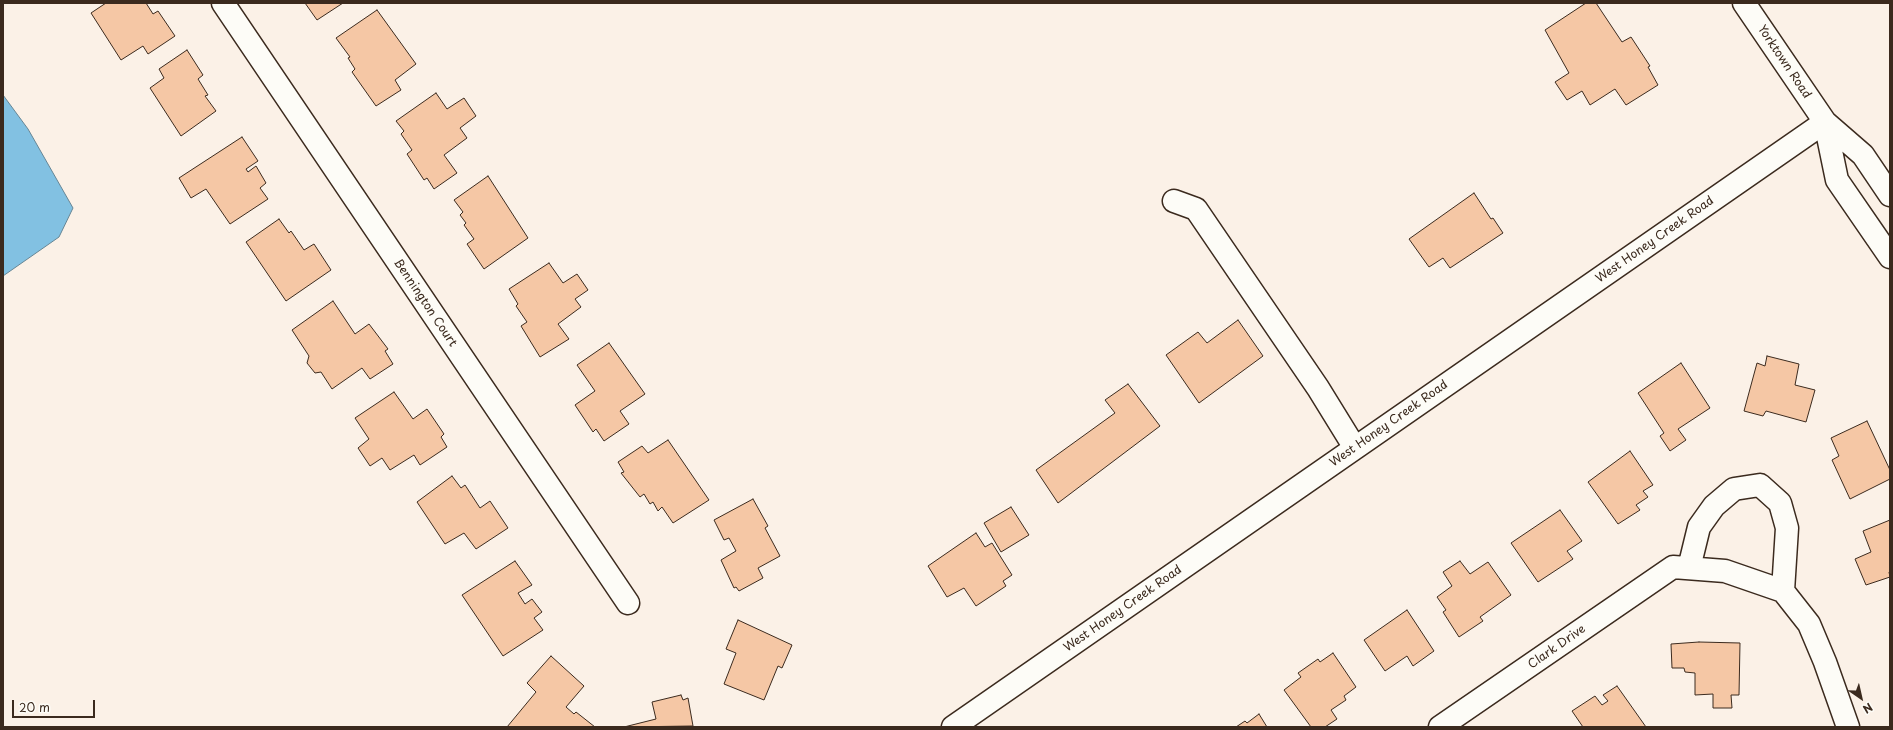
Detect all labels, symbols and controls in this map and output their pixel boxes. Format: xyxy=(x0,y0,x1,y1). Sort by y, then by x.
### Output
street label: Yorktown Road xyxy=(1754,23,1814,101)
street label: West Honey Creek Road xyxy=(1593,194,1717,286)
street label: Bennington Court xyxy=(390,256,460,350)
street label: West Honey Creek Road xyxy=(1327,378,1451,470)
street label: West Honey Creek Road xyxy=(1061,563,1185,655)
street label: Clark Drive xyxy=(1525,622,1589,672)
north arrow xyxy=(1841,678,1881,718)
scale bar xyxy=(14,692,97,718)
text: 20 m xyxy=(19,698,50,716)
text: N xyxy=(1860,699,1876,718)

